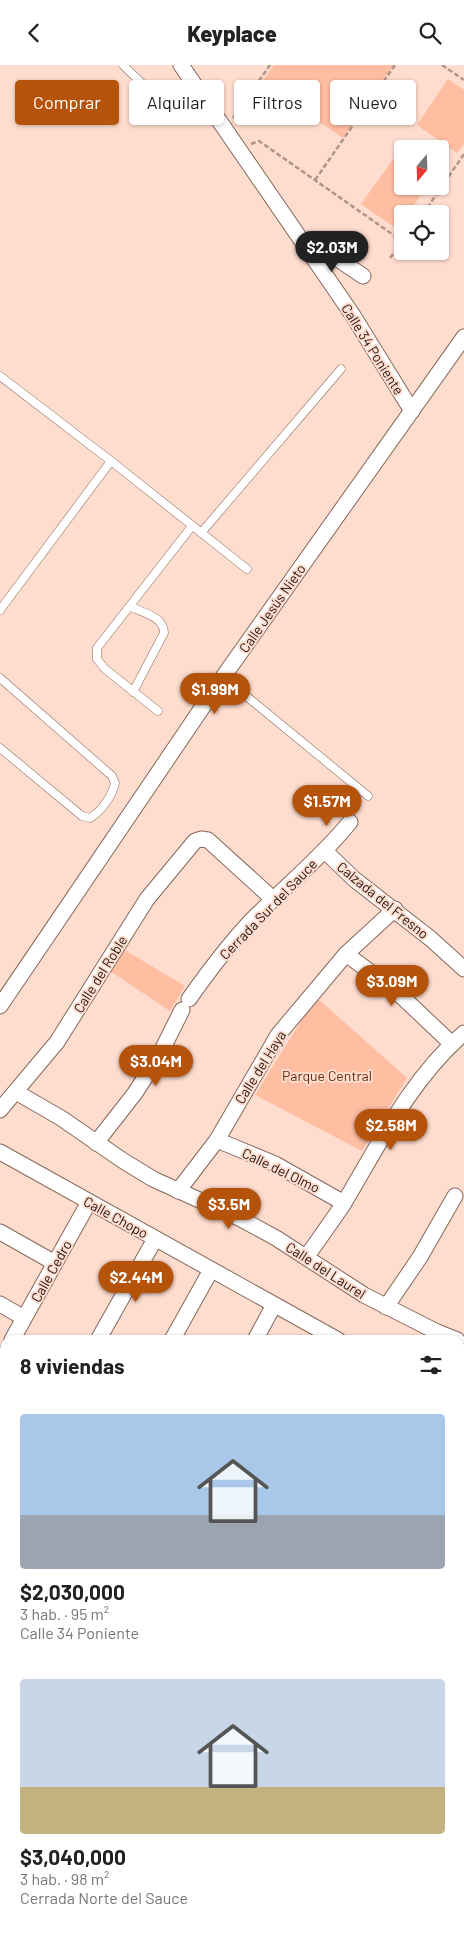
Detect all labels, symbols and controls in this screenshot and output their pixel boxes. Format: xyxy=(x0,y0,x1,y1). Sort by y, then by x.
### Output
icon: back xyxy=(20,19,48,47)
icon: search xyxy=(416,19,444,47)
text: Keyplace xyxy=(187,20,277,46)
chip: Comprar xyxy=(15,80,119,125)
chip: Alquilar xyxy=(129,80,224,125)
chip: Filtros xyxy=(234,80,320,125)
chip: Nuevo xyxy=(330,80,416,125)
north arrow xyxy=(394,140,449,195)
map controls xyxy=(394,140,449,260)
button: locate xyxy=(394,205,449,260)
pin: $2.03M xyxy=(291,231,373,273)
text: $2.03M xyxy=(306,237,358,256)
street label: Calle 34 Poniente xyxy=(338,300,408,398)
street label: Calle Jesús Nieto xyxy=(235,560,309,656)
pin: $1.99M xyxy=(174,673,256,715)
text: $1.99M xyxy=(191,679,239,698)
pin: $1.57M xyxy=(286,785,368,827)
text: $1.57M xyxy=(303,791,351,810)
street label: Cerrada Sur del Sauce xyxy=(216,855,320,963)
street label: Calzada del Fresno xyxy=(334,858,432,942)
street label: Calle del Roble xyxy=(70,932,130,1016)
pin: $3.09M xyxy=(351,965,433,1007)
text: $3.09M xyxy=(367,971,417,990)
street label: Calle del Haya xyxy=(231,1027,289,1107)
pin: $3.04M xyxy=(115,1045,197,1087)
text: $3.04M xyxy=(130,1051,182,1070)
park label: Parque Central xyxy=(282,1067,372,1084)
pin: $2.58M xyxy=(350,1109,432,1151)
text: $2.58M xyxy=(365,1115,417,1134)
street label: Calle del Olmo xyxy=(239,1144,323,1196)
pin: $3.5M xyxy=(194,1187,264,1230)
street label: Calle Chopo xyxy=(81,1192,151,1242)
text: $3.5M xyxy=(208,1194,250,1213)
street label: Calle Cedro xyxy=(27,1237,75,1305)
street label: Calle del Laurel xyxy=(283,1238,369,1302)
pin: $2.44M xyxy=(95,1261,177,1303)
text: $2.44M xyxy=(109,1267,163,1286)
icon: filters xyxy=(417,1351,445,1379)
text: 8 viviendas xyxy=(20,1353,125,1378)
icon: home xyxy=(188,1446,278,1536)
text: $2,030,000 xyxy=(20,1579,125,1604)
text: 3 hab. · 95 m² xyxy=(20,1604,109,1623)
text: Calle 34 Poniente xyxy=(20,1623,139,1642)
icon: home xyxy=(188,1711,278,1801)
text: $3,040,000 xyxy=(20,1844,126,1869)
text: 3 hab. · 98 m² xyxy=(20,1869,109,1888)
text: Cerrada Norte del Sauce xyxy=(20,1888,188,1907)

